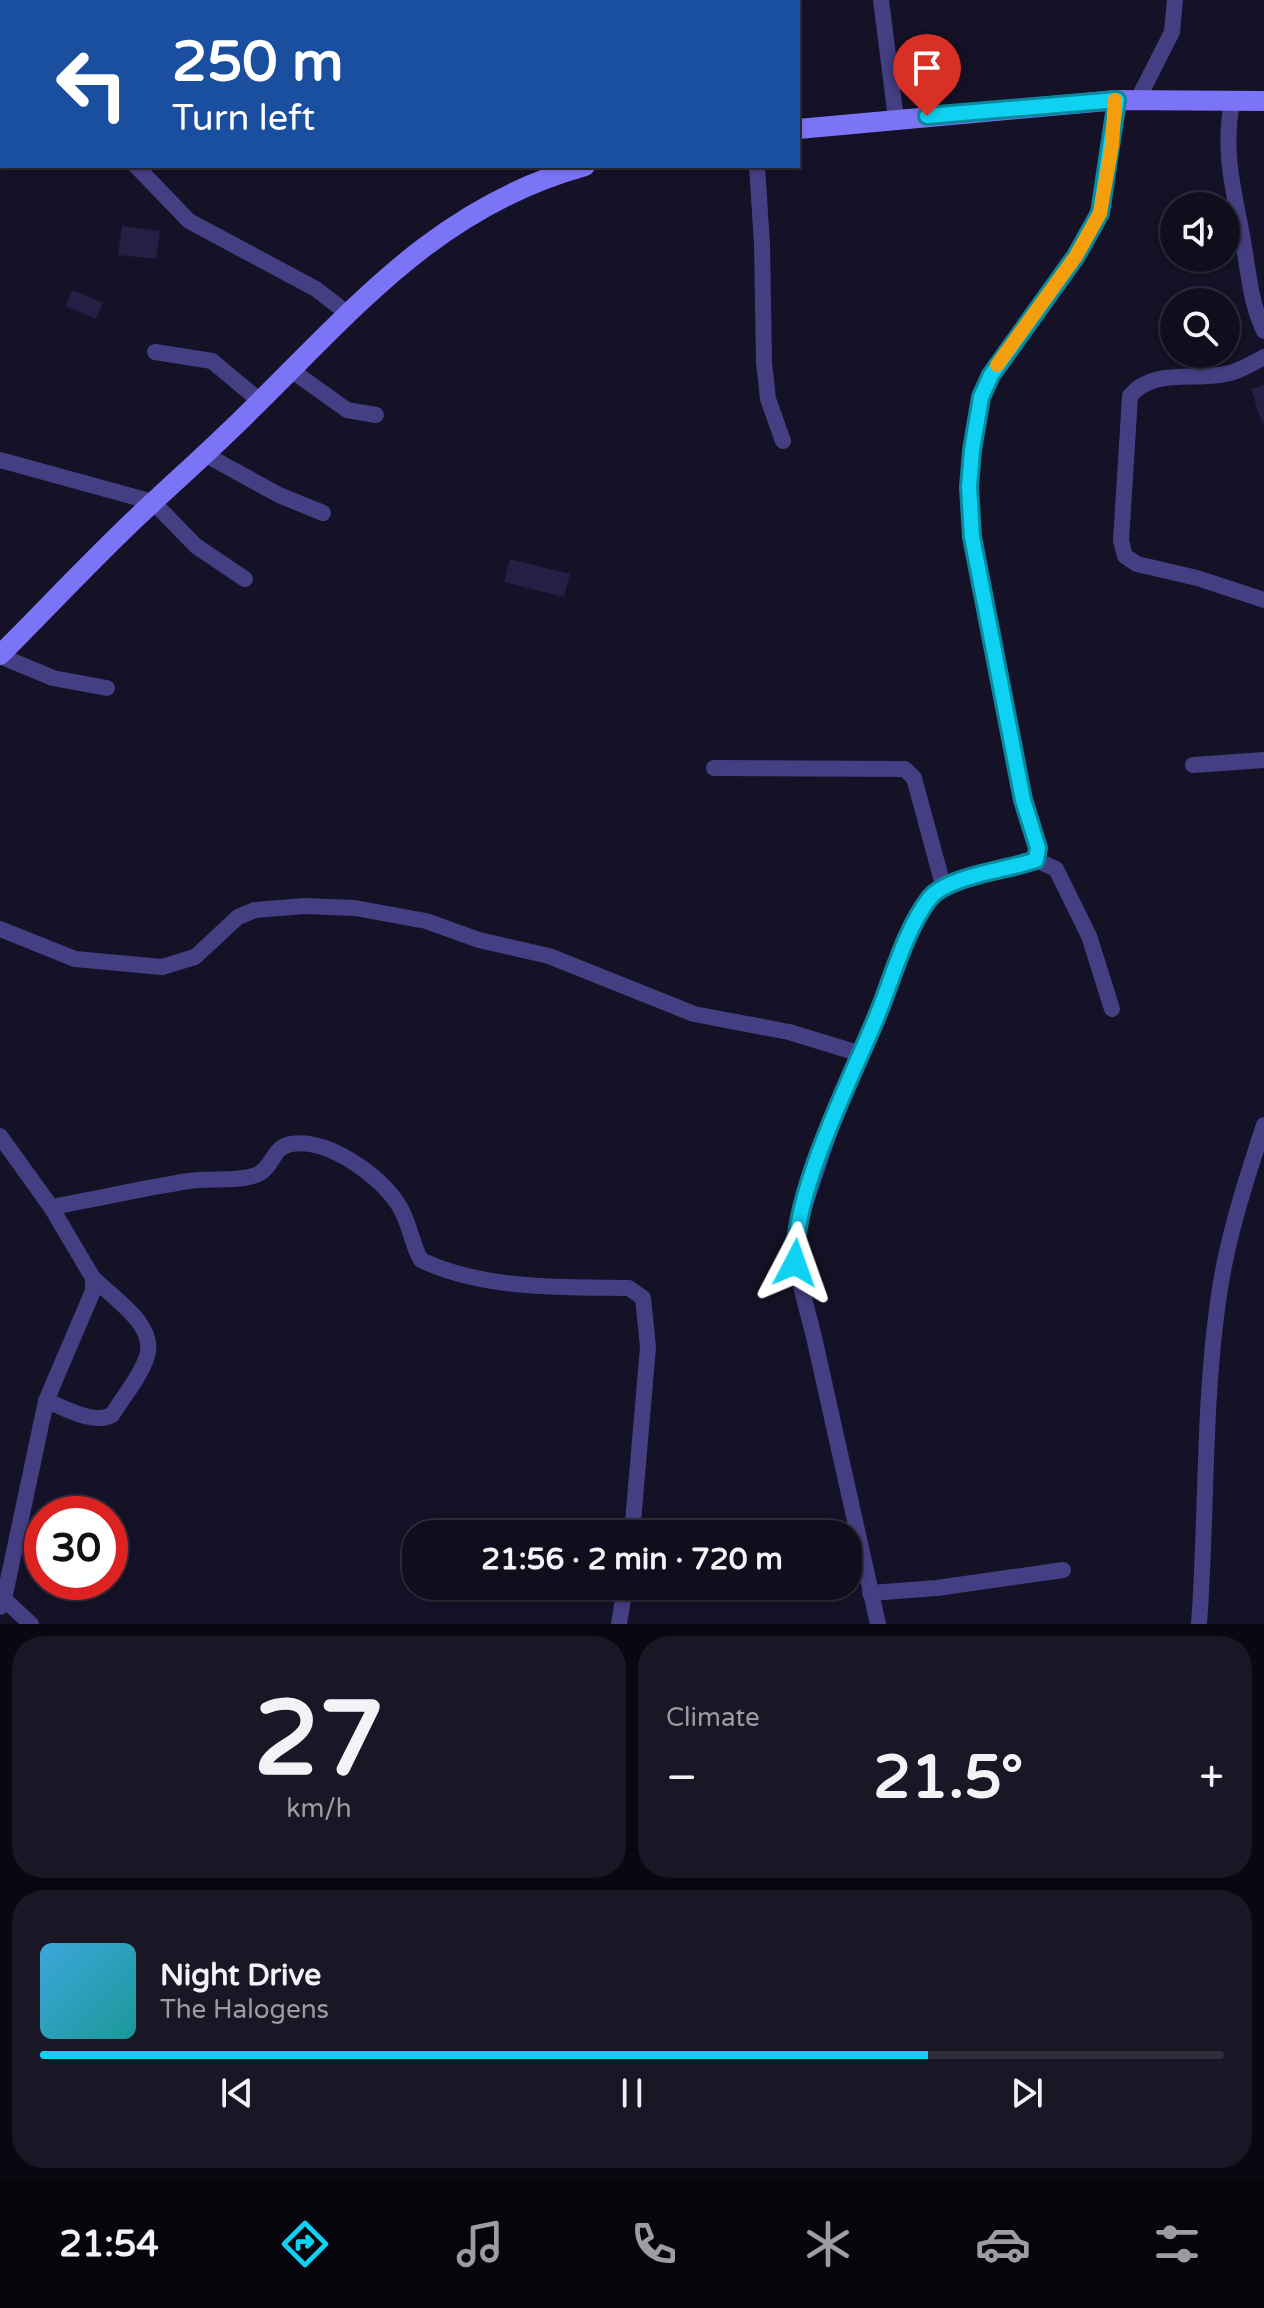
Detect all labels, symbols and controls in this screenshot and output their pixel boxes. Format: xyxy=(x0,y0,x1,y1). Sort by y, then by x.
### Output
text: 250 m xyxy=(172,29,343,96)
icon: left xyxy=(40,32,144,136)
pin xyxy=(893,34,961,116)
icon: arrive xyxy=(905,46,949,90)
text: Turn left xyxy=(172,97,315,140)
map controls xyxy=(1160,192,1240,368)
button: sound xyxy=(1160,192,1240,272)
button: search xyxy=(1160,288,1240,368)
position arrow xyxy=(753,1221,837,1305)
speed limit sign: 30 xyxy=(24,1496,128,1600)
text: 21:56 · 2 min · 720 m xyxy=(481,1541,783,1578)
text: 27 xyxy=(254,1678,384,1803)
text: Climate xyxy=(666,1702,760,1733)
text: 21.5° xyxy=(873,1742,1023,1814)
text: − xyxy=(666,1752,697,1805)
text: + xyxy=(1199,1752,1224,1805)
text: km/h xyxy=(286,1793,352,1824)
text: Night Drive xyxy=(160,1957,321,1994)
text: The Halogens xyxy=(160,1994,329,2025)
icon: previous xyxy=(215,2071,259,2115)
icon: pause xyxy=(610,2071,654,2115)
icon: next xyxy=(1005,2071,1049,2115)
icon: directions xyxy=(277,2216,333,2272)
icon: music xyxy=(452,2216,508,2272)
icon: phone xyxy=(626,2216,682,2272)
icon: climate xyxy=(800,2216,856,2272)
icon: car xyxy=(975,2216,1031,2272)
icon: filters xyxy=(1149,2216,1205,2272)
text: 21:54 xyxy=(59,2223,159,2266)

